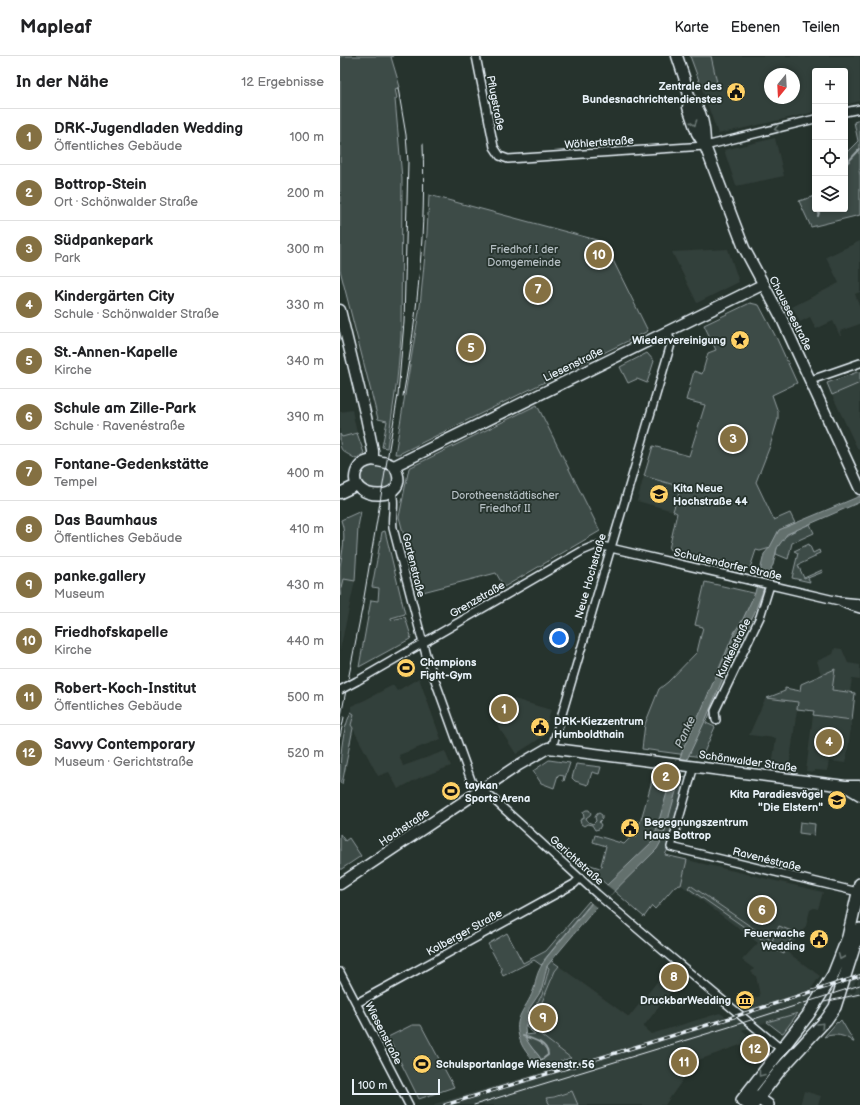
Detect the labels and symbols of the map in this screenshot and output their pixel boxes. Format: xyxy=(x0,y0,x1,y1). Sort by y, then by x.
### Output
north arrow xyxy=(764,68,800,104)
street label: Pflugstraße xyxy=(484,74,507,132)
place label: Zentrale des Bundesnachrichtendienstes xyxy=(582,80,723,106)
public building icon: Zentrale des Bundesnachrichtendienstes xyxy=(725,81,747,103)
one-way arrow xyxy=(689,120,697,127)
one-way arrow xyxy=(774,124,780,132)
street label: Wöhlertstraße xyxy=(564,134,635,151)
pin: 10 xyxy=(586,240,612,270)
park label: Friedhof I der Domgemeinde xyxy=(487,243,561,269)
street label: Chausseestraße xyxy=(766,274,815,353)
pin: 7 xyxy=(525,275,551,305)
place icon: Wiedervereinigung xyxy=(729,329,751,351)
pin: 5 xyxy=(458,333,484,363)
place label: Wiedervereinigung xyxy=(632,334,726,347)
street label: Liesenstraße xyxy=(541,344,606,385)
pin: 3 xyxy=(720,424,746,454)
place label: Kita Neue Hochstraße 44 xyxy=(673,482,748,508)
school or university icon: Kita Neue Hochstraße 44 xyxy=(648,483,670,505)
park label: Dorotheenstädtischer Friedhof II xyxy=(451,489,560,515)
street label: Gartenstraße xyxy=(399,532,428,599)
street label: Neue Hochstraße xyxy=(572,532,609,620)
street label: Schulzendorfer Straße xyxy=(673,546,784,583)
street label: Grenzstraße xyxy=(447,578,508,620)
street label: Kunkelstraße xyxy=(713,616,754,680)
your location xyxy=(549,628,569,648)
place label: Champions Fight-Gym xyxy=(420,656,477,682)
sports icon: Champions Fight-Gym xyxy=(395,657,417,679)
pin: 1 xyxy=(491,694,517,724)
water label: Panke xyxy=(672,714,699,751)
place label: DRK-Kiezzentrum Humboldthain xyxy=(554,715,644,741)
public building icon: DRK-Kiezzentrum Humboldthain xyxy=(529,716,551,738)
pin: 4 xyxy=(816,727,842,757)
street label: Schönwalder Straße xyxy=(698,748,798,775)
pin: 2 xyxy=(653,762,679,792)
place label: taykan Sports Arena xyxy=(464,779,530,805)
sports icon: taykan Sports Arena xyxy=(440,780,462,802)
place label: Kita Paradiesvögel "Die Elstern" xyxy=(730,788,823,814)
school or university icon: Kita Paradiesvögel "Die Elstern" xyxy=(826,789,848,811)
street label: Hochstraße xyxy=(377,806,432,849)
place label: Begegnungszentrum Haus Bottrop xyxy=(644,816,748,842)
public building icon: Begegnungszentrum Haus Bottrop xyxy=(619,817,641,839)
street label: Gerichtstraße xyxy=(547,833,607,888)
street label: Ravenéstraße xyxy=(731,845,803,874)
pin: 6 xyxy=(749,895,775,925)
street label: Kolberger Straße xyxy=(424,906,505,959)
place label: Feuerwache Wedding xyxy=(744,927,805,953)
public building icon: Feuerwache Wedding xyxy=(808,928,830,950)
one-way arrow xyxy=(838,952,846,960)
pin: 8 xyxy=(661,962,687,992)
museum icon: DruckbarWedding xyxy=(734,989,756,1011)
place label: DruckbarWedding xyxy=(640,994,731,1007)
street label: Wiesenstraße xyxy=(362,1000,405,1067)
pin: 9 xyxy=(530,1003,556,1033)
one-way arrow xyxy=(817,1022,824,1029)
pin: 12 xyxy=(742,1034,768,1064)
pin: 11 xyxy=(671,1047,697,1077)
sports icon: Schulsportanlage Wiesenstr. 56 xyxy=(411,1053,433,1075)
place label: Schulsportanlage Wiesenstr. 56 xyxy=(436,1058,595,1071)
one-way arrow xyxy=(759,1070,766,1077)
scale bar xyxy=(352,1077,440,1096)

